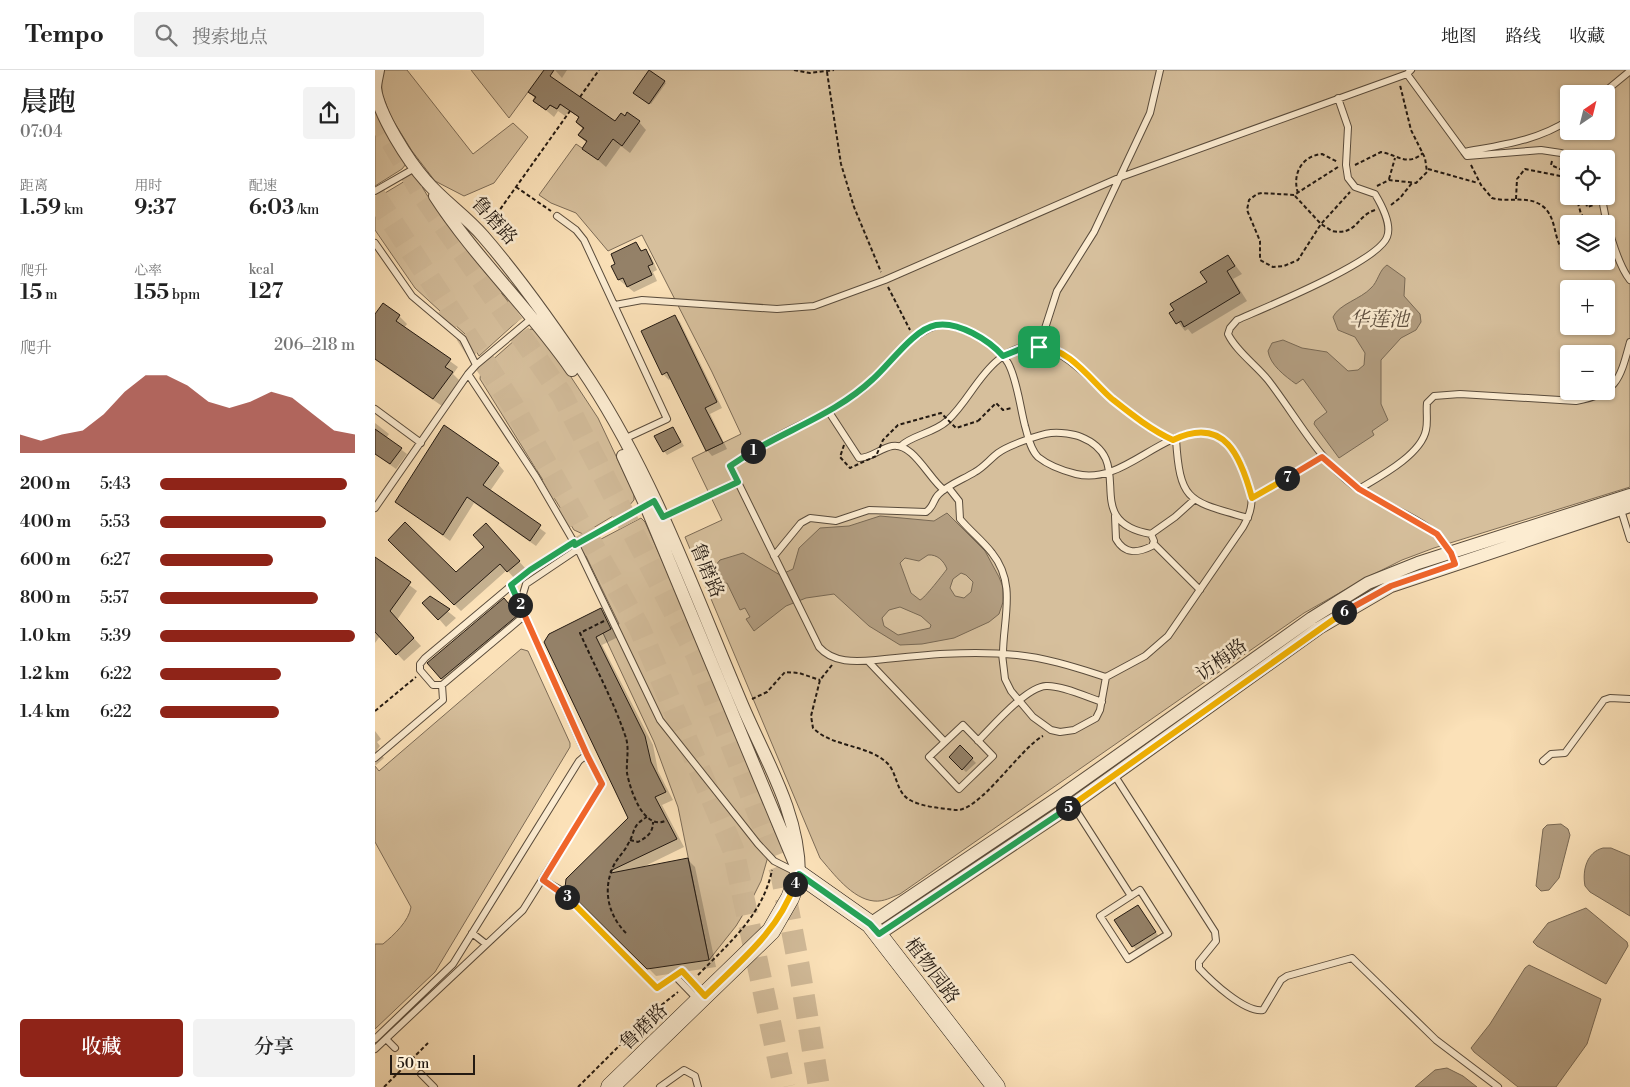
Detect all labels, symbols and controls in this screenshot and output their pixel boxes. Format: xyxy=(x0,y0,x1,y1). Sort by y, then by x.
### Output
search box xyxy=(134,12,484,57)
text: Tempo xyxy=(25,20,104,50)
icon: search xyxy=(152,21,180,49)
text: 搜索地点 xyxy=(192,25,268,49)
text: 地图 xyxy=(1441,25,1477,48)
text: 路线 xyxy=(1505,25,1541,48)
text: 收藏 xyxy=(1569,25,1605,48)
text: 晨跑 xyxy=(20,85,76,120)
north arrow xyxy=(1560,85,1615,140)
map controls xyxy=(1560,85,1615,400)
button: share xyxy=(303,87,355,139)
text: 07:04 xyxy=(20,122,62,142)
button: locate xyxy=(1560,150,1615,205)
text: 距离 xyxy=(20,177,48,195)
text: 用时 xyxy=(134,177,162,195)
text: 配速 xyxy=(249,177,277,195)
street label: 鲁磨路 xyxy=(466,191,522,250)
text: 1.59 xyxy=(20,195,61,221)
text: 9:37 xyxy=(134,195,176,221)
text: 6:03 xyxy=(249,195,294,221)
text: km xyxy=(61,201,83,219)
text: /km xyxy=(294,201,319,219)
button: layers xyxy=(1560,215,1615,270)
text: kcal xyxy=(249,261,274,279)
text: 爬升 xyxy=(20,262,48,280)
text: 心率 xyxy=(134,262,162,280)
text: 127 xyxy=(249,279,283,305)
text: 15 xyxy=(20,280,42,306)
text: 155 xyxy=(134,280,169,306)
button: + xyxy=(1560,280,1615,335)
text: m xyxy=(42,286,57,304)
text: bpm xyxy=(169,286,200,304)
water label: 华莲池 xyxy=(1349,308,1411,333)
pin xyxy=(1018,326,1060,368)
icon: arrive xyxy=(1025,333,1053,361)
text: 206–218 m xyxy=(274,335,355,355)
text: 爬升 xyxy=(20,338,52,358)
button: − xyxy=(1560,345,1615,400)
pin: 1 xyxy=(741,438,765,464)
text: 1 xyxy=(750,442,757,460)
pin: 7 xyxy=(1275,466,1299,490)
text: 7 xyxy=(1283,469,1292,487)
text: 200 m xyxy=(20,474,70,494)
text: 5:43 xyxy=(100,474,131,494)
text: 400 m xyxy=(20,512,71,532)
text: 5:53 xyxy=(100,512,130,532)
street label: 鲁磨路 xyxy=(685,539,729,601)
text: 600 m xyxy=(20,550,70,570)
text: 6:27 xyxy=(100,550,130,570)
text: 800 m xyxy=(20,588,71,608)
text: 5:57 xyxy=(100,588,129,608)
pin: 2 xyxy=(507,592,533,618)
text: 2 xyxy=(516,596,525,614)
pin: 6 xyxy=(1331,600,1357,624)
text: 6 xyxy=(1340,603,1349,621)
text: 1.0 km xyxy=(20,626,71,646)
text: 5:39 xyxy=(100,626,131,646)
street label: 访梅路 xyxy=(1191,633,1252,686)
text: 1.2 km xyxy=(20,664,69,684)
text: 6:22 xyxy=(100,664,132,684)
text: 1.4 km xyxy=(20,702,70,722)
text: 6:22 xyxy=(100,702,132,722)
pin: 5 xyxy=(1055,796,1081,820)
text: 5 xyxy=(1064,799,1073,817)
pin: 4 xyxy=(783,872,807,896)
text: 4 xyxy=(791,875,800,893)
pin: 3 xyxy=(555,884,579,910)
text: 3 xyxy=(563,888,572,906)
street label: 植物园路 xyxy=(900,933,965,1008)
street label: 鲁磨路 xyxy=(615,998,673,1055)
button: 收藏 xyxy=(20,1019,183,1077)
button: 分享 xyxy=(193,1019,355,1077)
scale bar xyxy=(390,1052,475,1075)
text: 50 m xyxy=(397,1055,429,1073)

